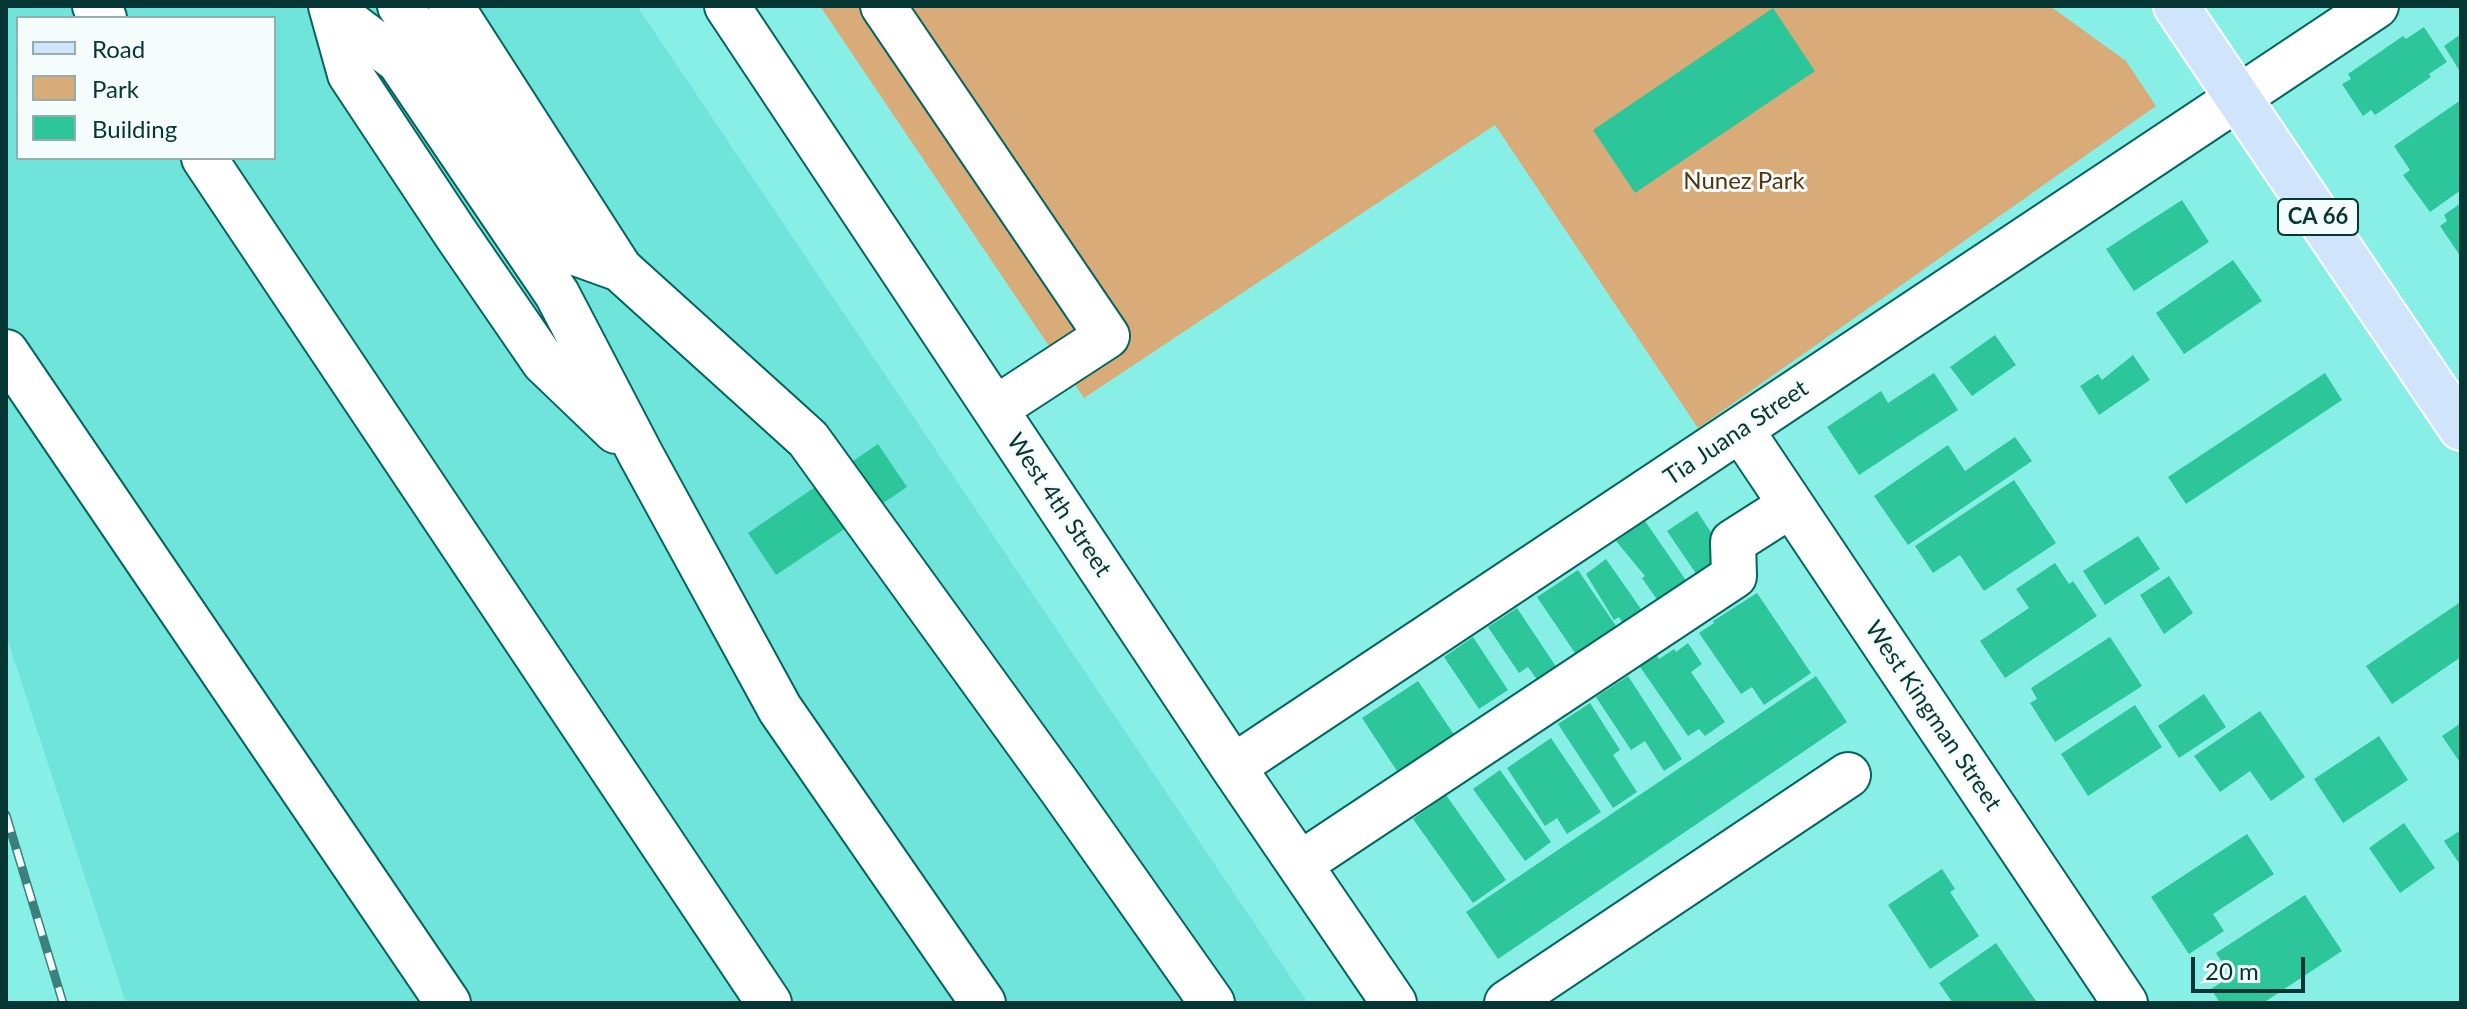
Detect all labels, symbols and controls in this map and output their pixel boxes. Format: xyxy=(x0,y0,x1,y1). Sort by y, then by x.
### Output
legend xyxy=(16,16,276,160)
text: Road xyxy=(92,34,145,63)
text: Park xyxy=(92,74,139,103)
text: Building xyxy=(92,114,177,143)
park label: Nunez Park xyxy=(1683,167,1805,195)
road number: CA 66 xyxy=(2278,199,2358,235)
street label: Tia Juana Street xyxy=(1658,374,1814,492)
street label: West 4th Street xyxy=(1000,428,1118,582)
street label: West Kingman Street xyxy=(1859,615,2007,817)
scale bar xyxy=(2195,941,2309,991)
text: 20 m xyxy=(2205,956,2259,985)

